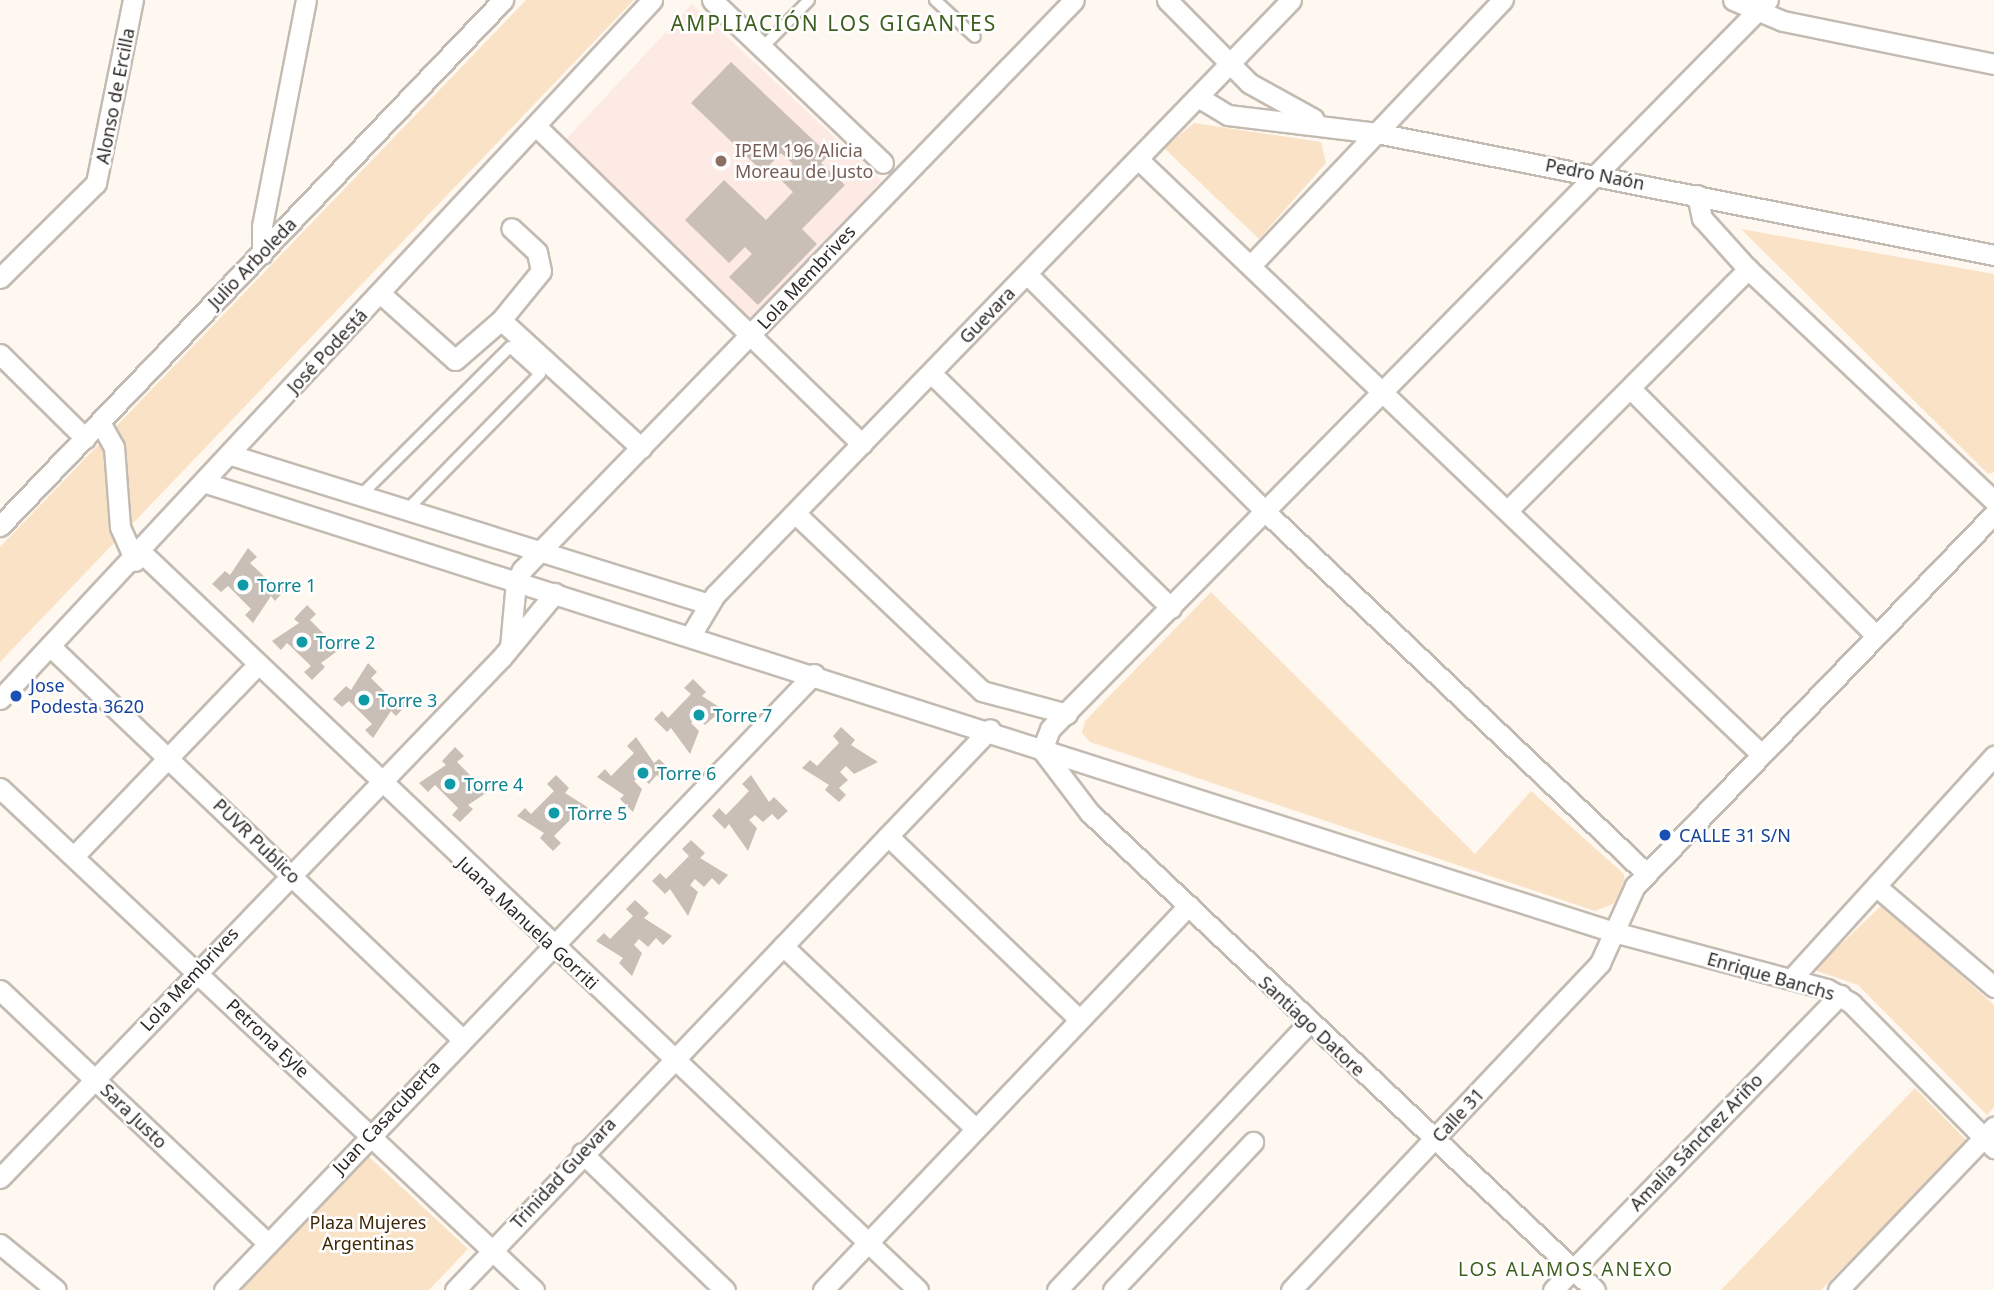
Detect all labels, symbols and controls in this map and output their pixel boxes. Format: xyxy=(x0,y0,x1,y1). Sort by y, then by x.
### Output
district label: AMPLIACIÓN LOS GIGANTES xyxy=(674,10,994,36)
street label: Alonso de Ercilla xyxy=(91,26,139,166)
place label: IPEM 196 Alicia Moreau de Justo xyxy=(735,140,873,182)
marker: IPEM 196 Alicia Moreau de Justo xyxy=(713,153,729,169)
street label: Pedro Naón xyxy=(1544,154,1646,194)
street label: Julio Arboleda xyxy=(203,213,301,313)
street label: Lola Membrives xyxy=(752,221,860,333)
street label: Guevara xyxy=(955,282,1019,348)
street label: José Podestá xyxy=(282,304,372,398)
place label: Torre 1 xyxy=(257,574,316,596)
marker: Torre 1 xyxy=(235,577,251,593)
place label: Torre 2 xyxy=(316,631,375,653)
marker: Torre 2 xyxy=(294,634,310,650)
place label: Jose Podesta 3620 xyxy=(30,675,144,718)
marker: Jose Podesta 3620 xyxy=(8,688,24,704)
place label: Torre 3 xyxy=(378,689,437,711)
marker: Torre 3 xyxy=(356,692,372,708)
place label: Torre 7 xyxy=(713,704,772,726)
marker: Torre 7 xyxy=(691,707,707,723)
place label: Torre 6 xyxy=(657,762,716,784)
marker: Torre 6 xyxy=(635,765,651,781)
place label: Torre 4 xyxy=(464,773,523,795)
marker: Torre 4 xyxy=(442,776,458,792)
street label: PUVR Publico xyxy=(209,794,305,888)
place label: Torre 5 xyxy=(568,802,627,824)
marker: Torre 5 xyxy=(546,805,562,821)
place label: CALLE 31 S/N xyxy=(1679,824,1791,846)
marker: CALLE 31 S/N xyxy=(1657,827,1673,843)
street label: Juana Manuela Gorriti xyxy=(453,852,603,994)
street label: Lola Membrives xyxy=(135,923,243,1035)
street label: Enrique Banchs xyxy=(1705,947,1837,1005)
street label: Santiago Datore xyxy=(1255,971,1369,1081)
street label: Petrona Eyle xyxy=(222,994,314,1082)
street label: Juan Casacuberta xyxy=(328,1056,444,1178)
street label: Amalia Sánchez Ariño xyxy=(1625,1069,1767,1215)
street label: Sara Justo xyxy=(96,1079,172,1153)
street label: Calle 31 xyxy=(1428,1083,1488,1147)
street label: Trinidad Guevara xyxy=(506,1113,620,1233)
park label: Plaza Mujeres Argentinas xyxy=(310,1212,426,1254)
district label: LOS ALAMOS ANEXO xyxy=(1460,1259,1672,1281)

